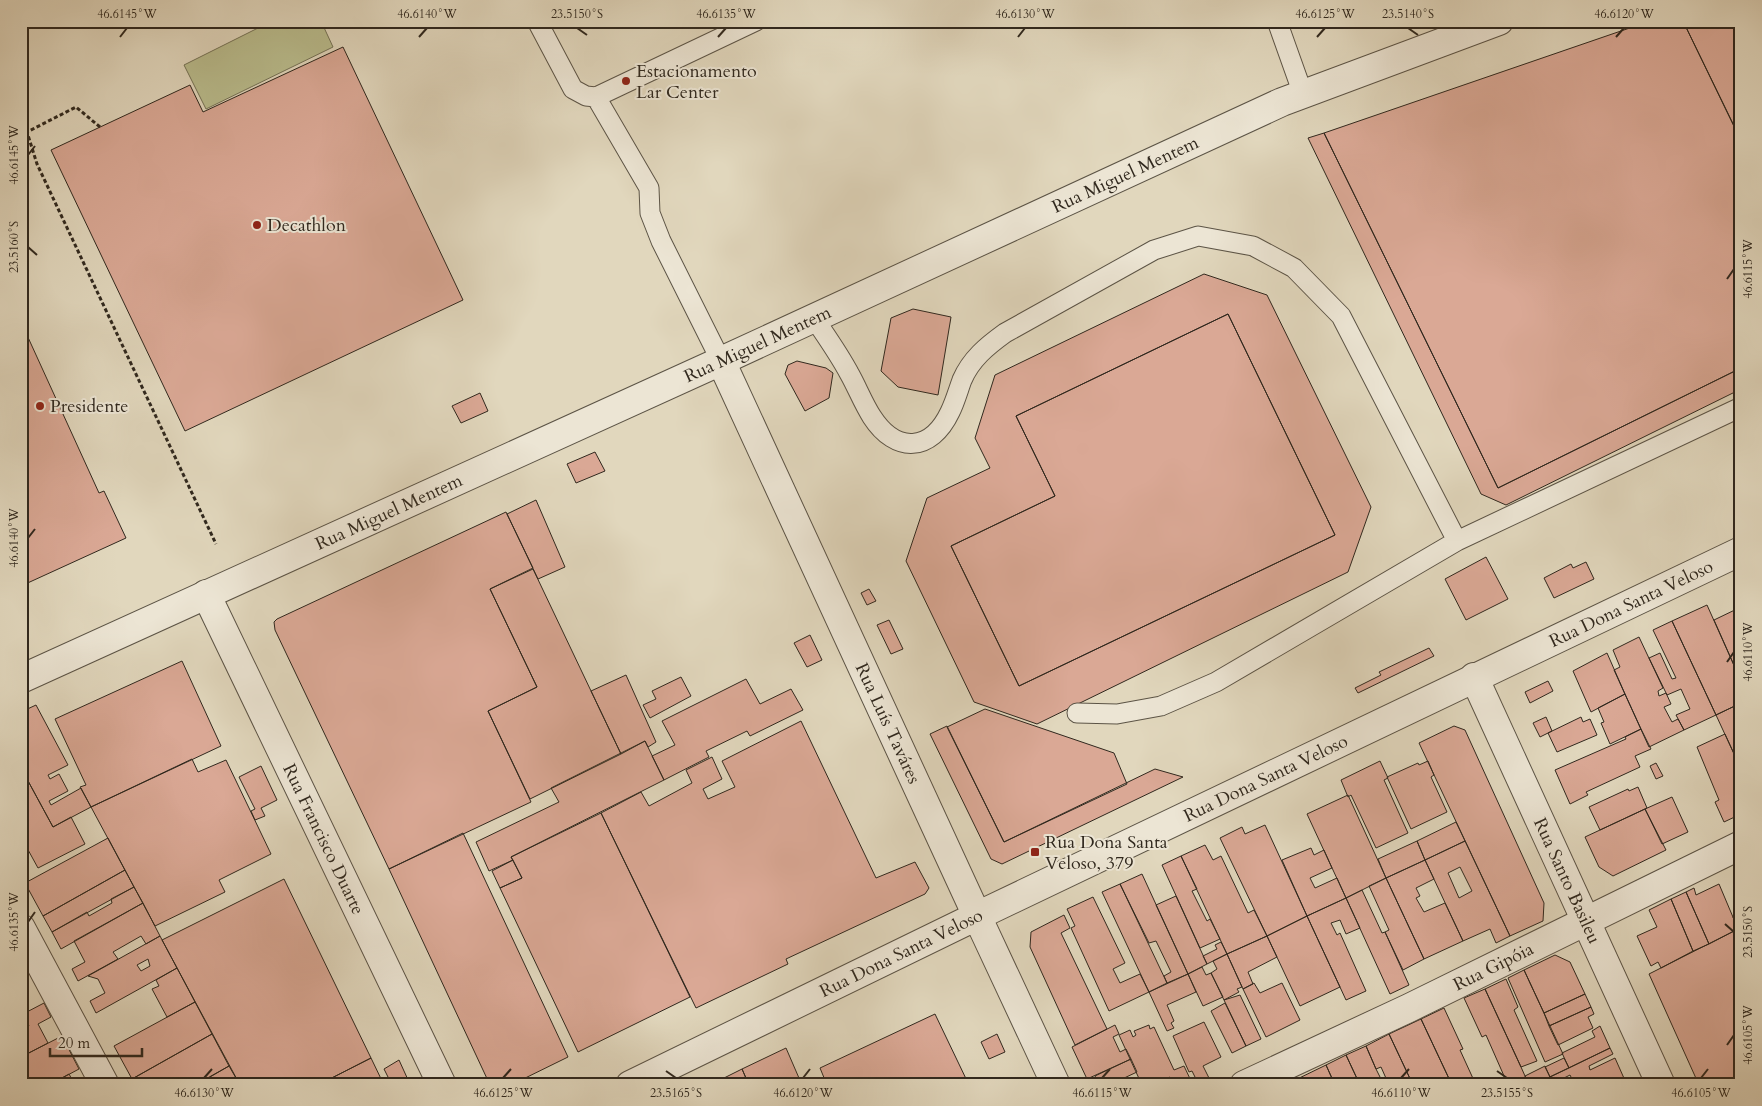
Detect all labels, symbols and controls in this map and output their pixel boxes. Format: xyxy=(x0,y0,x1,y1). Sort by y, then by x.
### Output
text: 46.6145°W xyxy=(97,6,157,22)
text: 46.6140°W xyxy=(397,6,457,22)
text: 23.5150°S xyxy=(551,6,603,22)
text: 46.6135°W xyxy=(696,6,756,22)
text: 46.6130°W xyxy=(995,6,1055,22)
text: 46.6125°W xyxy=(1295,6,1355,22)
text: 23.5140°S xyxy=(1382,6,1434,22)
text: 46.6120°W xyxy=(1594,6,1654,22)
place label: Estacionamento Lar Center xyxy=(636,59,757,105)
marker: Estacionamento Lar Center xyxy=(620,75,632,87)
text: 46.6145°W xyxy=(6,125,22,185)
street label: Rua Miguel Mentem xyxy=(1048,130,1204,220)
place label: Decathlon xyxy=(267,213,347,238)
marker: Decathlon xyxy=(251,219,263,231)
text: 23.5160°S xyxy=(6,221,22,273)
text: 46.6115°W xyxy=(1740,239,1756,299)
street label: Rua Miguel Mentem xyxy=(680,300,836,389)
place label: Presidente xyxy=(50,394,128,419)
marker: Presidente xyxy=(34,400,46,412)
street label: Rua Miguel Mentem xyxy=(311,468,467,557)
text: 46.6140°W xyxy=(6,508,22,568)
street label: Rua Dona Santa Veloso xyxy=(1545,554,1718,654)
text: 46.6110°W xyxy=(1740,622,1756,682)
street label: Rua Luís Taváres xyxy=(849,659,926,788)
street label: Rua Dona Santa Veloso xyxy=(1180,729,1352,828)
street label: Rua Francisco Duarte xyxy=(276,760,370,919)
street label: Rua Santo Basileu xyxy=(1527,814,1607,948)
place label: Rua Dona Santa Veloso, 379 xyxy=(1045,830,1168,876)
marker: Rua Dona Santa Veloso, 379 xyxy=(1029,846,1041,858)
text: 46.6135°W xyxy=(6,892,22,952)
street label: Rua Dona Santa Veloso xyxy=(815,903,987,1004)
text: 23.5150°S xyxy=(1740,906,1756,958)
street label: Rua Gipóia xyxy=(1449,937,1538,997)
text: 46.6105°W xyxy=(1740,1005,1756,1065)
scale bar xyxy=(50,1026,142,1058)
text: 20 m xyxy=(58,1033,90,1053)
text: 46.6130°W xyxy=(174,1085,234,1101)
text: 46.6125°W xyxy=(473,1085,533,1101)
text: 23.5165°S xyxy=(650,1085,702,1101)
text: 46.6120°W xyxy=(773,1085,833,1101)
text: 46.6115°W xyxy=(1072,1085,1132,1101)
text: 46.6110°W xyxy=(1371,1085,1431,1101)
text: 23.5155°S xyxy=(1481,1085,1533,1101)
text: 46.6105°W xyxy=(1671,1085,1731,1101)

